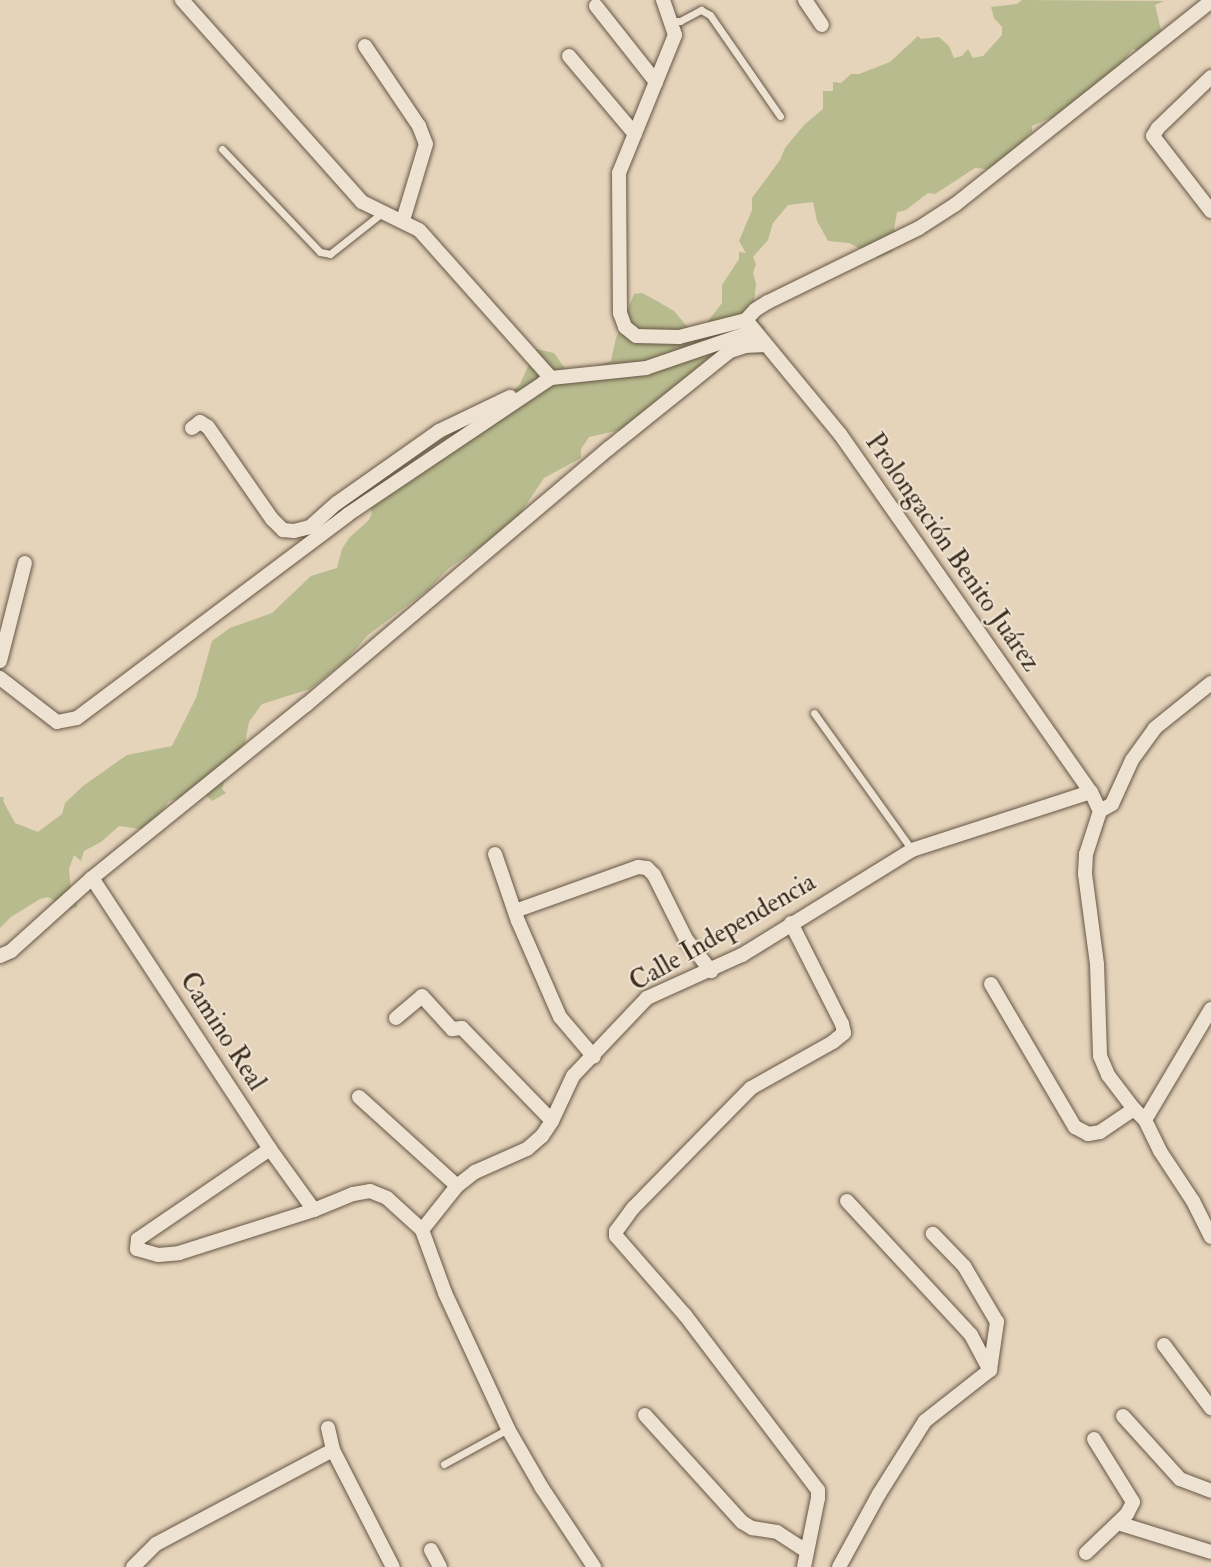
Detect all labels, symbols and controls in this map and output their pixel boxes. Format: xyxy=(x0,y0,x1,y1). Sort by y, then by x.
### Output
street label: Prolongación Benito Juárez xyxy=(858,428,1046,678)
street label: Calle Independencia xyxy=(625,867,821,999)
street label: Camino Real xyxy=(172,967,272,1097)

